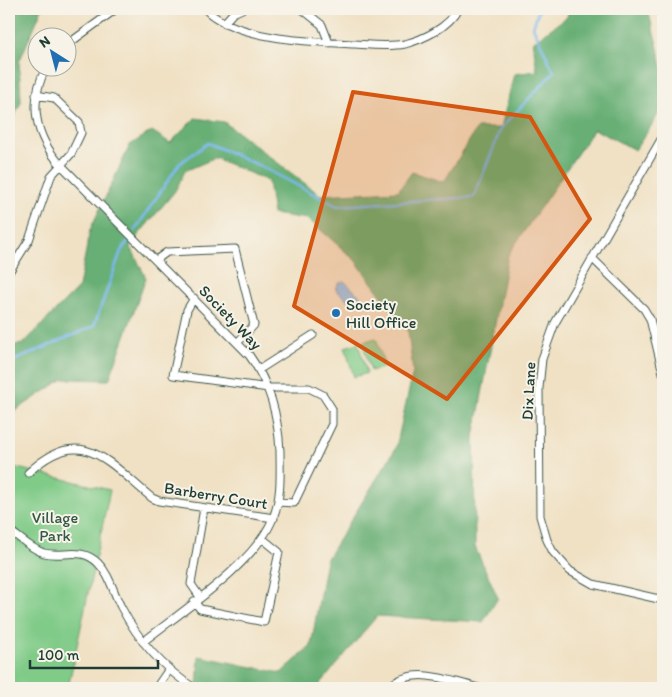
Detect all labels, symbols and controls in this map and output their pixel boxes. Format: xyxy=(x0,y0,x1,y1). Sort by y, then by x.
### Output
north arrow xyxy=(28,28,78,78)
text: N xyxy=(36,32,53,52)
street label: Society Way xyxy=(195,281,266,354)
place label: Society Hill Office xyxy=(346,295,416,332)
marker: Society Hill Office xyxy=(330,307,342,319)
street label: Dix Lane xyxy=(517,361,540,421)
street label: Barberry Court xyxy=(163,478,269,513)
park label: Village Park xyxy=(32,508,78,545)
scale bar xyxy=(30,637,158,669)
text: 100 m xyxy=(38,646,80,664)

